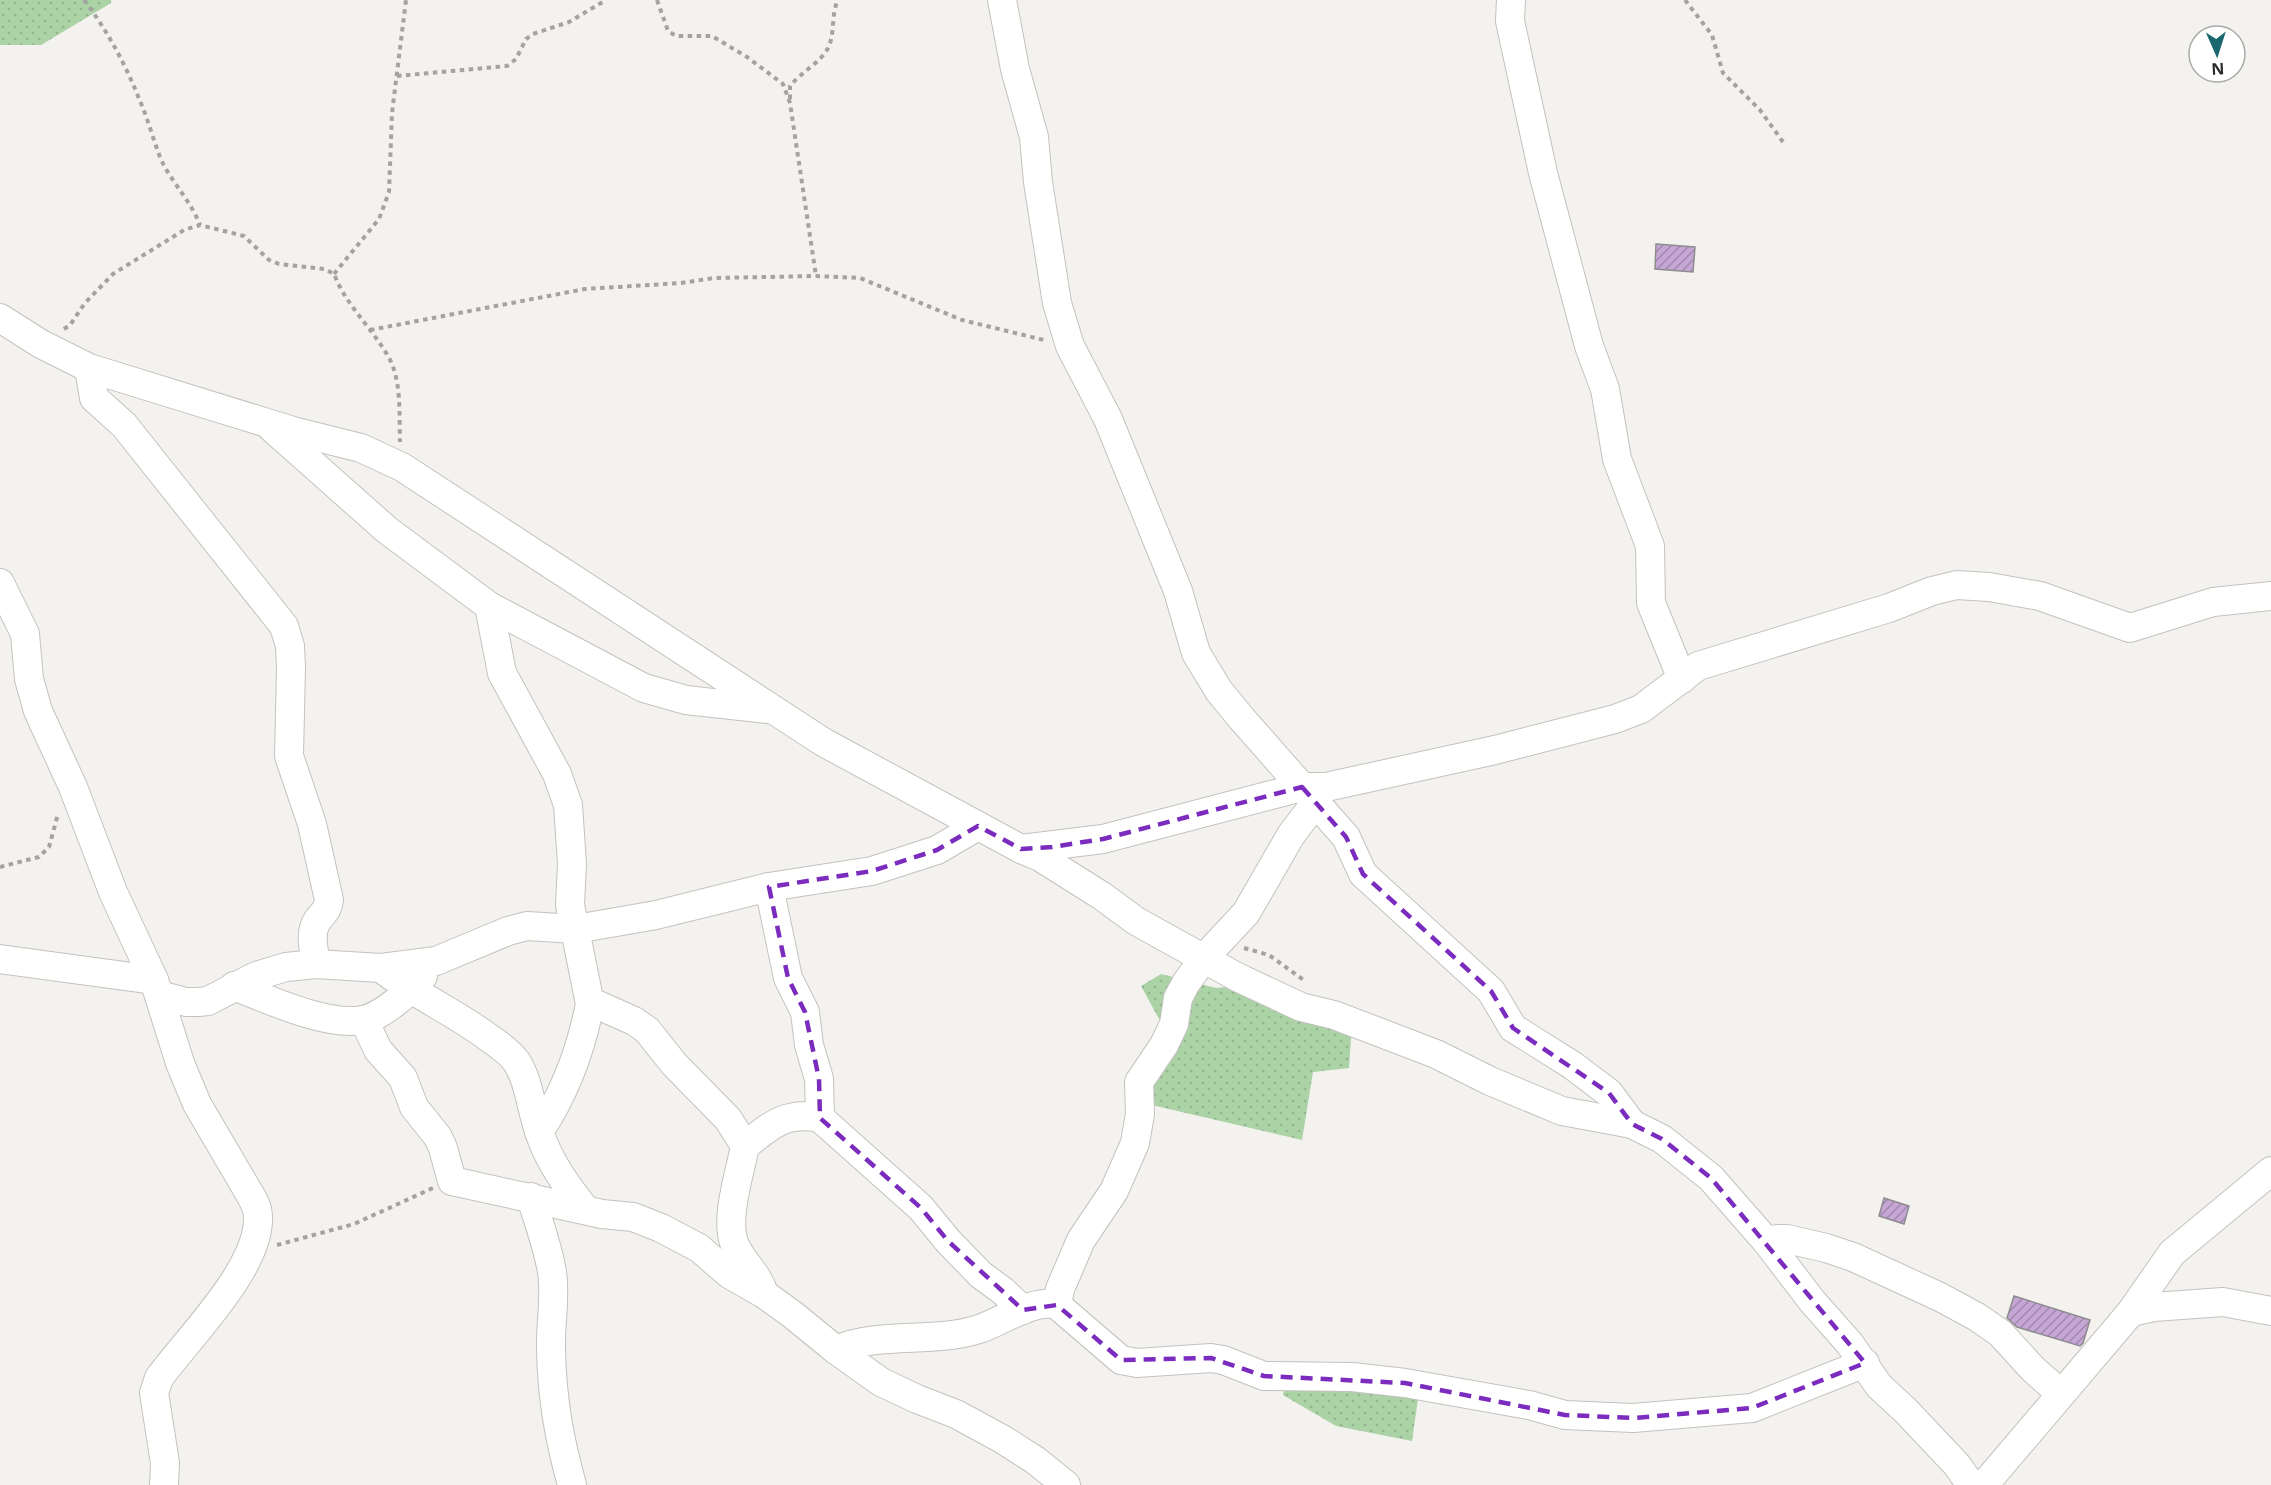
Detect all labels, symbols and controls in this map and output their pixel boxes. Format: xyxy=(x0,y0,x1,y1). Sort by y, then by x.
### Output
north arrow xyxy=(2187,24,2247,84)
text: N xyxy=(2211,58,2225,80)

